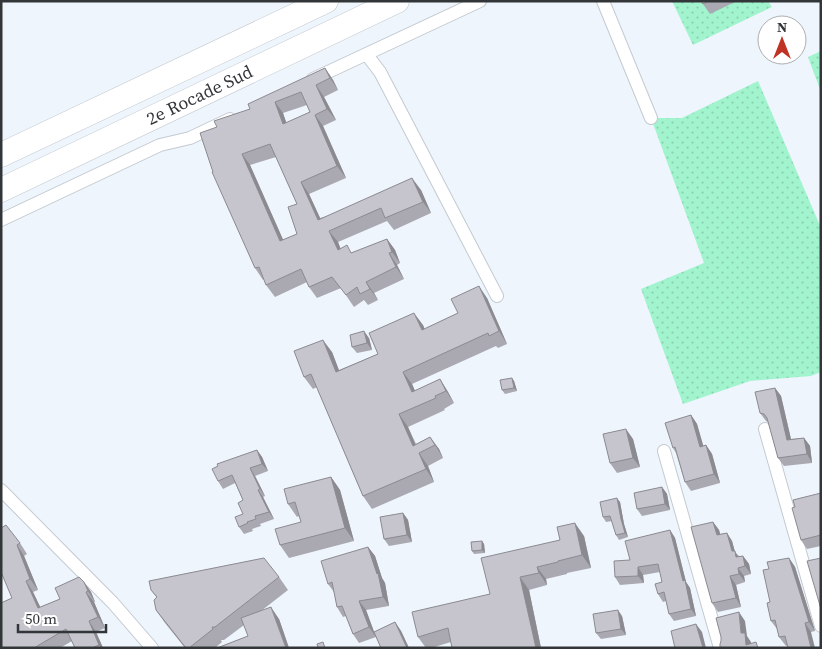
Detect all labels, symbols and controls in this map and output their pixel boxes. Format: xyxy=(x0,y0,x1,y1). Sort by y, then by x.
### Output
north arrow xyxy=(757,15,807,65)
text: N xyxy=(777,17,787,37)
street label: 2e Rocade Sud xyxy=(142,59,257,131)
scale bar xyxy=(18,602,105,634)
text: 50 m xyxy=(25,608,57,629)

